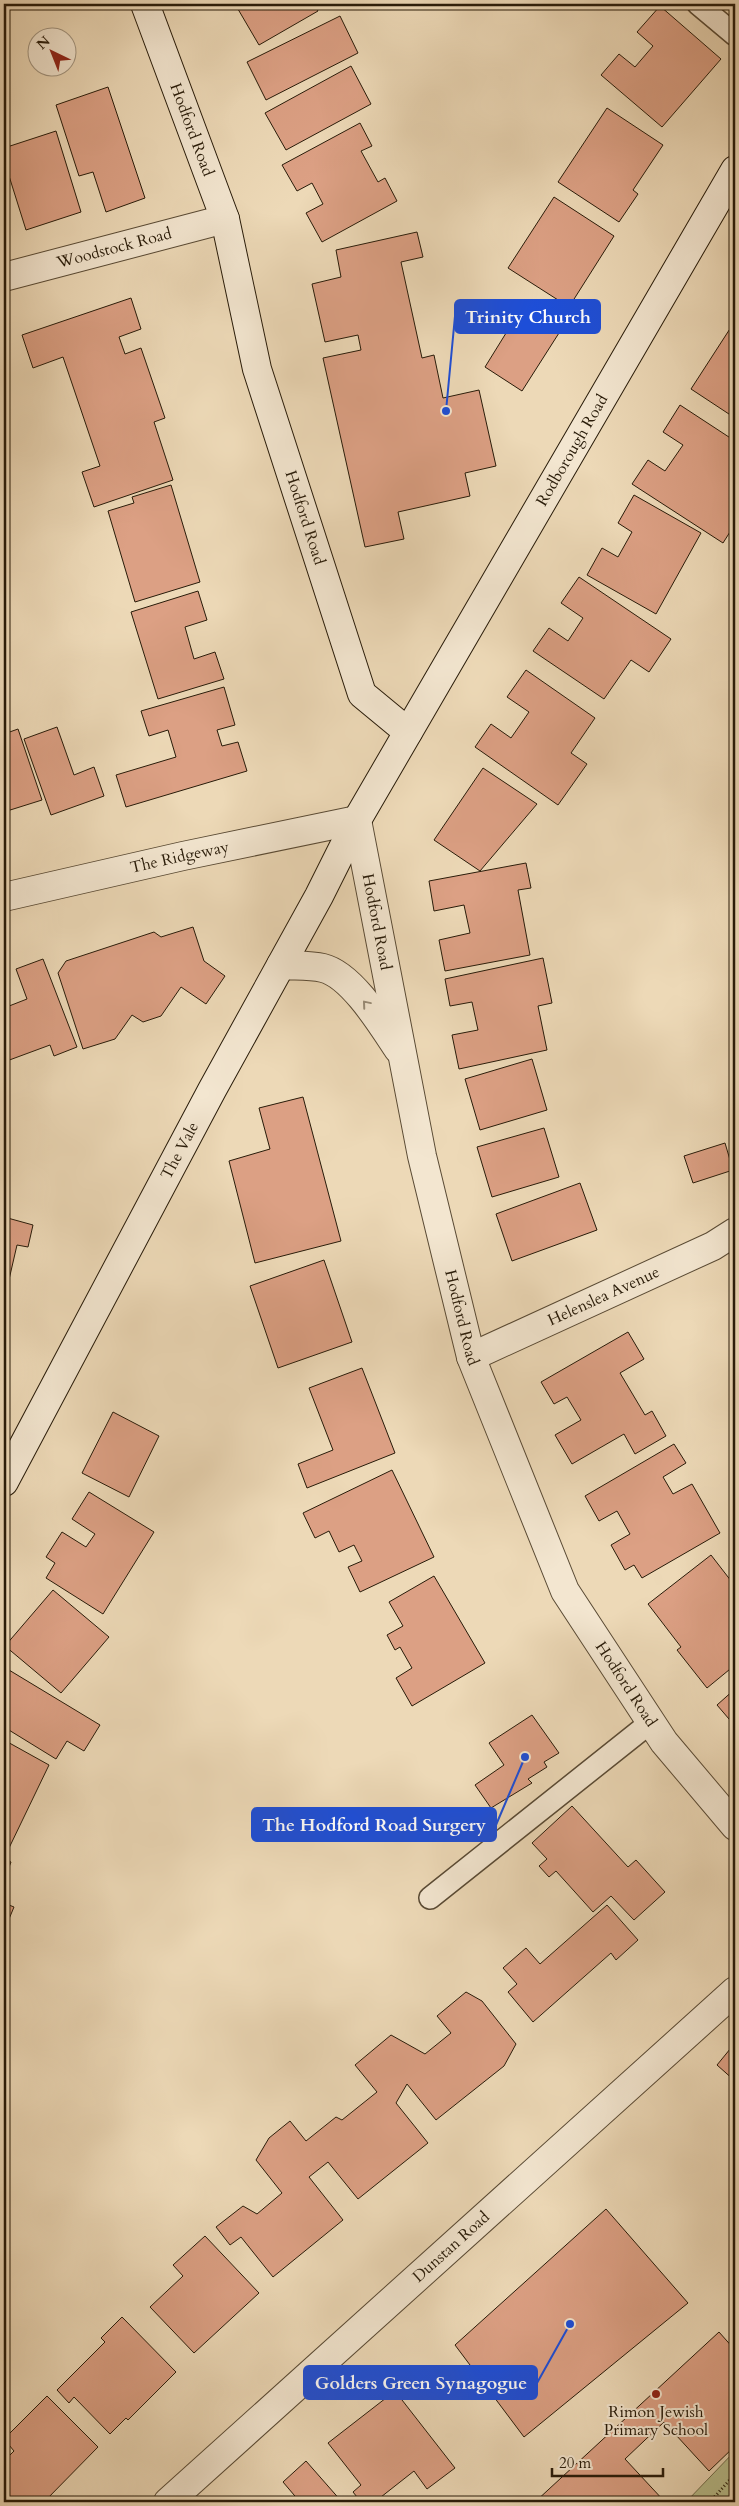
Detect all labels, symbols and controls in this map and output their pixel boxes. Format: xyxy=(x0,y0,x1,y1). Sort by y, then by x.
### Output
north arrow xyxy=(28,28,78,78)
text: N xyxy=(33,32,54,54)
street label: Hodford Road xyxy=(164,80,219,180)
street label: Woodstock Road xyxy=(53,222,175,274)
callout: Trinity Church xyxy=(455,300,600,333)
text: Trinity Church xyxy=(465,305,591,330)
street label: Rodborough Road xyxy=(531,390,613,510)
street label: Hodford Road xyxy=(280,468,331,568)
street label: The Ridgeway xyxy=(128,836,231,879)
street label: Hodford Road xyxy=(357,872,397,972)
one-way arrow xyxy=(363,1000,372,1009)
street label: The Vale xyxy=(155,1118,204,1183)
street label: Helenslea Avenue xyxy=(544,1261,663,1331)
street label: Hodford Road xyxy=(439,1268,485,1369)
street label: Hodford Road xyxy=(590,1637,662,1732)
callout: The Hodford Road Surgery xyxy=(252,1808,496,1841)
text: The Hodford Road Surgery xyxy=(262,1813,487,1838)
street label: Dunstan Road xyxy=(408,2206,495,2288)
callout: Golders Green Synagogue xyxy=(304,2366,537,2399)
text: Golders Green Synagogue xyxy=(315,2371,527,2396)
marker: Rimon Jewish Primary School xyxy=(650,2388,662,2400)
place label: Rimon Jewish Primary School xyxy=(604,2401,708,2441)
scale bar xyxy=(552,2446,663,2478)
text: 20 m xyxy=(559,2453,591,2473)

